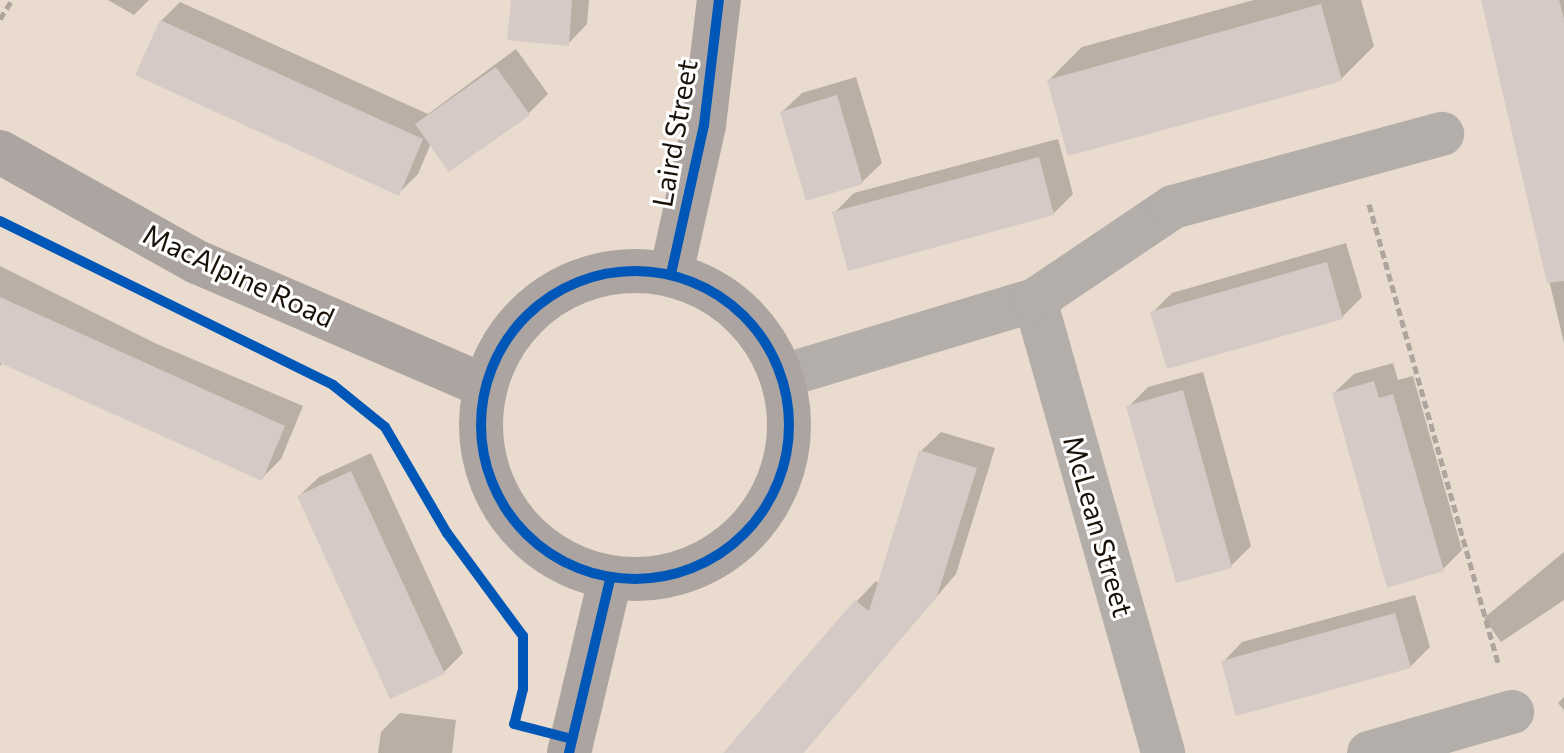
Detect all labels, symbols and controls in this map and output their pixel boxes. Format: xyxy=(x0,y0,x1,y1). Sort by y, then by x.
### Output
street label: Laird Street xyxy=(644,57,704,209)
street label: MacAlpine Road xyxy=(138,216,340,334)
street label: McLean Street xyxy=(1057,432,1141,620)

